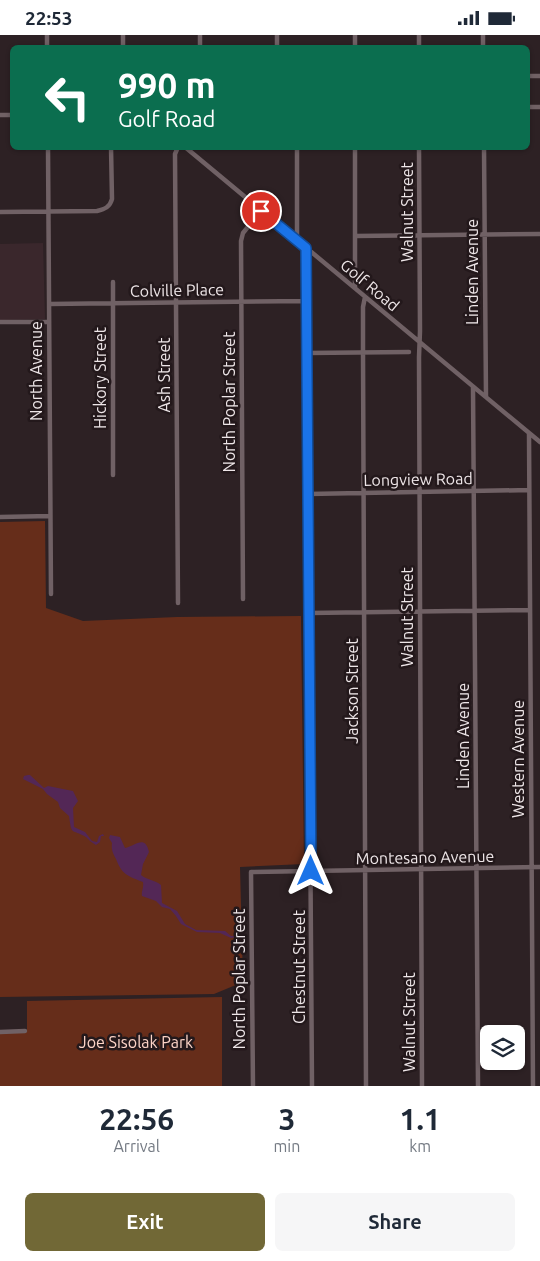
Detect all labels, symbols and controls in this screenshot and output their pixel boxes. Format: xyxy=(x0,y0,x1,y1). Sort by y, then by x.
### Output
text: 22:53 xyxy=(25,7,73,29)
icon: left xyxy=(35,65,100,130)
text: 990 m xyxy=(118,65,216,105)
text: Golf Road xyxy=(118,106,215,131)
street label: Walnut Street xyxy=(398,161,416,262)
pin xyxy=(240,190,282,232)
icon: arrive xyxy=(247,197,275,225)
street label: Linden Avenue xyxy=(463,219,481,325)
street label: Golf Road xyxy=(337,255,403,315)
street label: Colville Place xyxy=(130,280,224,300)
street label: North Avenue xyxy=(27,321,45,421)
street label: Hickory Street xyxy=(91,326,109,429)
street label: North Poplar Street xyxy=(220,331,238,472)
street label: Ash Street xyxy=(155,337,173,413)
street label: Longview Road xyxy=(363,469,473,489)
street label: Walnut Street xyxy=(398,566,416,667)
street label: Jackson Street xyxy=(343,638,361,744)
street label: Linden Avenue xyxy=(454,683,472,789)
street label: Western Avenue xyxy=(509,700,527,818)
position arrow xyxy=(284,844,336,896)
street label: Montesano Avenue xyxy=(355,847,495,867)
street label: North Poplar Street xyxy=(230,908,248,1049)
street label: Chestnut Street xyxy=(290,909,308,1024)
street label: Walnut Street xyxy=(400,971,418,1072)
map controls xyxy=(480,1025,525,1070)
button: layers xyxy=(480,1025,525,1070)
park label: Joe Sisolak Park xyxy=(79,1033,193,1051)
text: 22:56 xyxy=(99,1102,174,1136)
text: 3 xyxy=(278,1102,295,1136)
text: 1.1 xyxy=(400,1102,441,1136)
text: Arrival xyxy=(113,1137,160,1155)
text: min xyxy=(273,1137,300,1155)
text: km xyxy=(409,1137,431,1155)
button: Exit xyxy=(25,1193,265,1251)
button: Share xyxy=(275,1193,515,1251)

